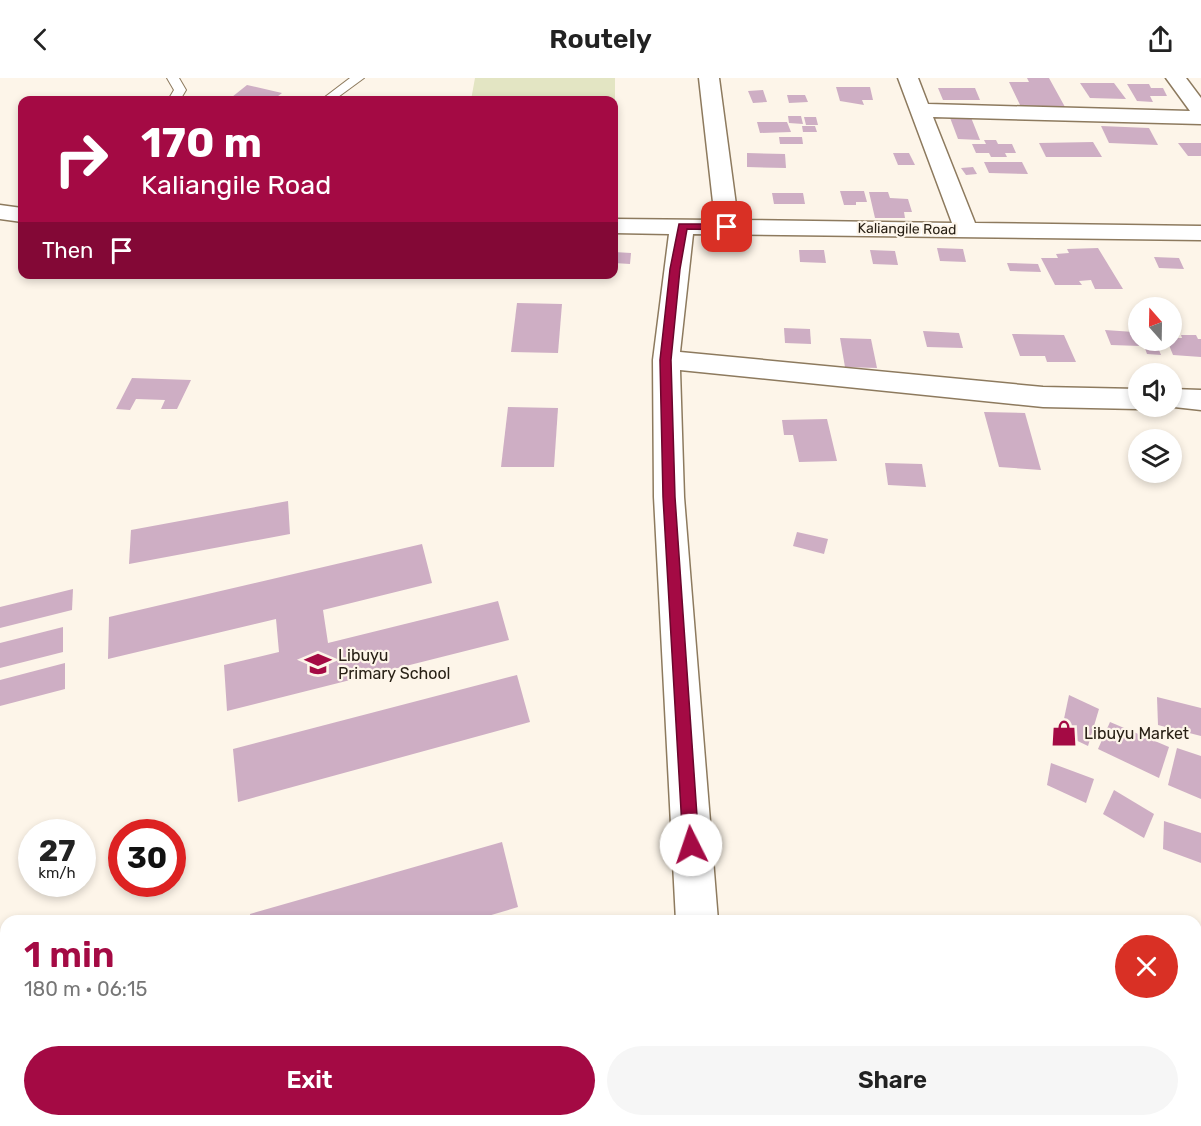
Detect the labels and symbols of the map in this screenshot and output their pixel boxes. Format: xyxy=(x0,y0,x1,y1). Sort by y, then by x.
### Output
pin xyxy=(701,201,752,252)
street label: Kaliangile Road xyxy=(858,220,956,238)
north arrow xyxy=(1128,297,1182,351)
place label: Libuyu Primary School xyxy=(338,646,450,683)
school or university icon: Libuyu Primary School xyxy=(303,649,333,679)
shop icon: Libuyu Market xyxy=(1049,718,1079,748)
place label: Libuyu Market xyxy=(1084,724,1189,743)
position arrow xyxy=(659,813,723,877)
speed limit sign: 30 xyxy=(108,819,186,897)

